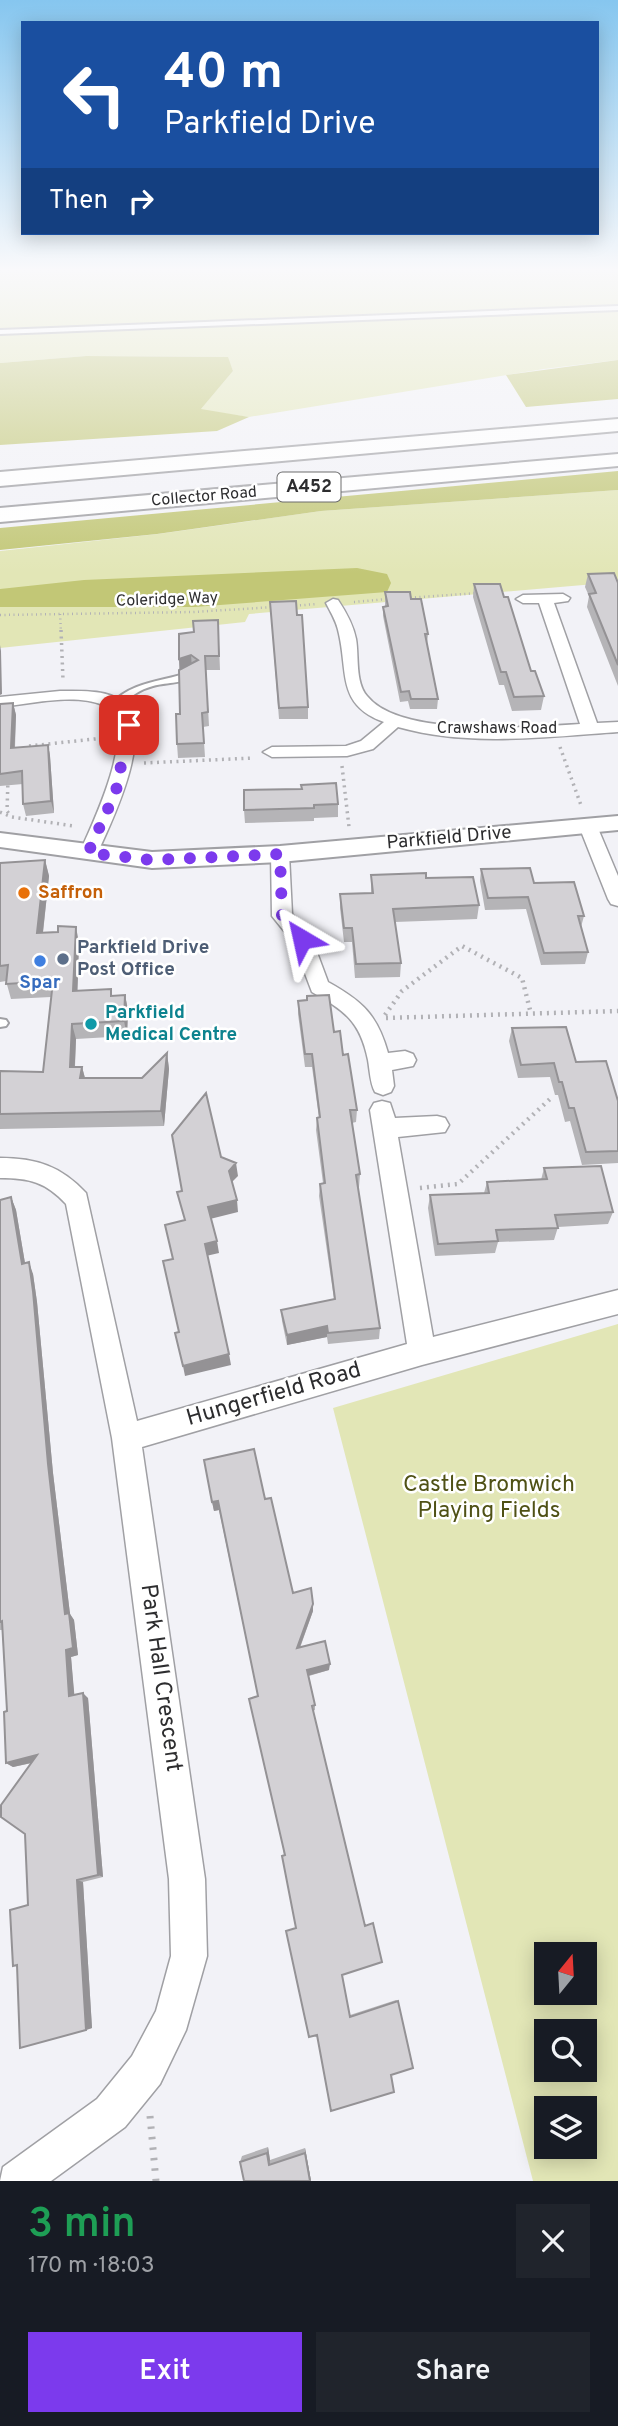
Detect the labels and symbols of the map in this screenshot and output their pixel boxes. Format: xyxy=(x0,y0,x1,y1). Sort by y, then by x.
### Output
road number: A452 xyxy=(278,472,340,502)
street label: Collector Road xyxy=(150,482,258,512)
street label: Coleridge Way xyxy=(115,588,219,612)
pin xyxy=(99,695,159,755)
street label: Crawshaws Road xyxy=(437,719,557,739)
street label: Parkfield Drive xyxy=(385,821,513,855)
place label: Saffron xyxy=(38,881,104,905)
marker: Saffron xyxy=(16,885,32,901)
position arrow xyxy=(265,902,339,976)
place label: Parkfield Drive Post Office xyxy=(77,936,209,982)
marker: Parkfield Drive Post Office xyxy=(55,951,71,967)
marker: Spar xyxy=(32,953,48,969)
place label: Spar xyxy=(19,971,61,995)
place label: Parkfield Medical Centre xyxy=(105,1001,237,1047)
marker: Parkfield Medical Centre xyxy=(83,1016,99,1032)
street label: Hungerfield Road xyxy=(183,1356,365,1434)
park label: Castle Bromwich Playing Fields xyxy=(403,1471,575,1526)
street label: Park Hall Crescent xyxy=(132,1582,188,1774)
north arrow xyxy=(534,1942,597,2006)

